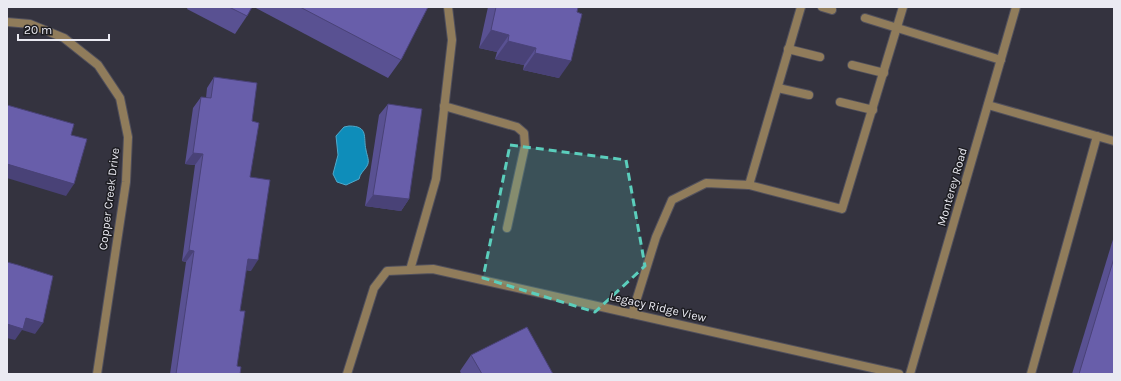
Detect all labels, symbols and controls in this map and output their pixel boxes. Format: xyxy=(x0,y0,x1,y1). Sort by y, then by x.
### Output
scale bar xyxy=(18,16,109,42)
text: 20 m xyxy=(24,23,52,37)
street label: Monterey Road xyxy=(934,146,970,228)
street label: Copper Creek Drive xyxy=(96,147,122,251)
street label: Legacy Ridge View xyxy=(608,289,708,325)

